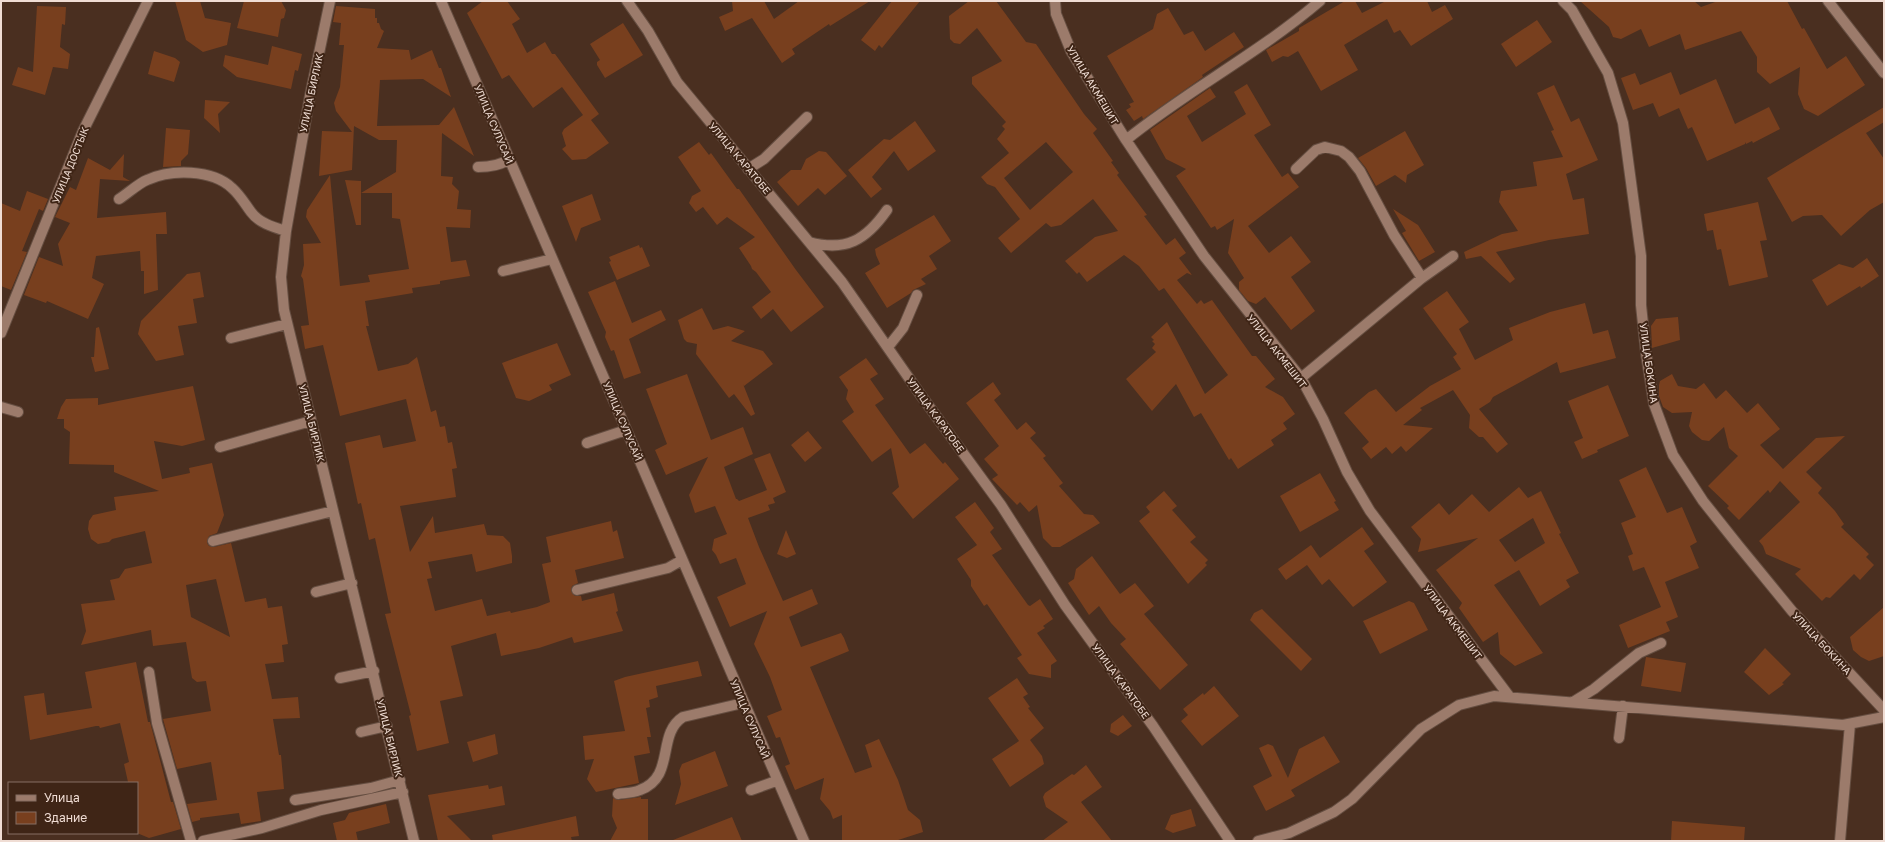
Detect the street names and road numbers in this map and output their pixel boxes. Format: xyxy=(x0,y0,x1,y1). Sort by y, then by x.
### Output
street label: УЛИЦА АКМЕШИТ xyxy=(1065,43,1121,127)
street label: УЛИЦА БИРЛИК xyxy=(297,53,325,133)
street label: УЛИЦА СУЛУСАЙ xyxy=(472,83,516,165)
street label: УЛИЦА КАРАТОБЕ xyxy=(707,120,773,196)
street label: УЛИЦА ДОСТЫК xyxy=(49,125,91,205)
street label: УЛИЦА АКМЕШИТ xyxy=(1245,312,1309,390)
street label: УЛИЦА БОКИНА xyxy=(1637,322,1661,404)
street label: УЛИЦА КАРАТОБЕ xyxy=(905,375,967,455)
street label: УЛИЦА СУЛУСАЙ xyxy=(601,380,645,462)
street label: УЛИЦА БИРЛИК xyxy=(296,383,328,463)
street label: УЛИЦА АКМЕШИТ xyxy=(1421,582,1485,662)
street label: УЛИЦА БОКИНА xyxy=(1790,609,1854,677)
street label: УЛИЦА КАРАТОБЕ xyxy=(1090,641,1152,721)
street label: УЛИЦА СУЛУСАЙ xyxy=(728,678,772,760)
street label: УЛИЦА БИРЛИК xyxy=(374,698,406,778)

